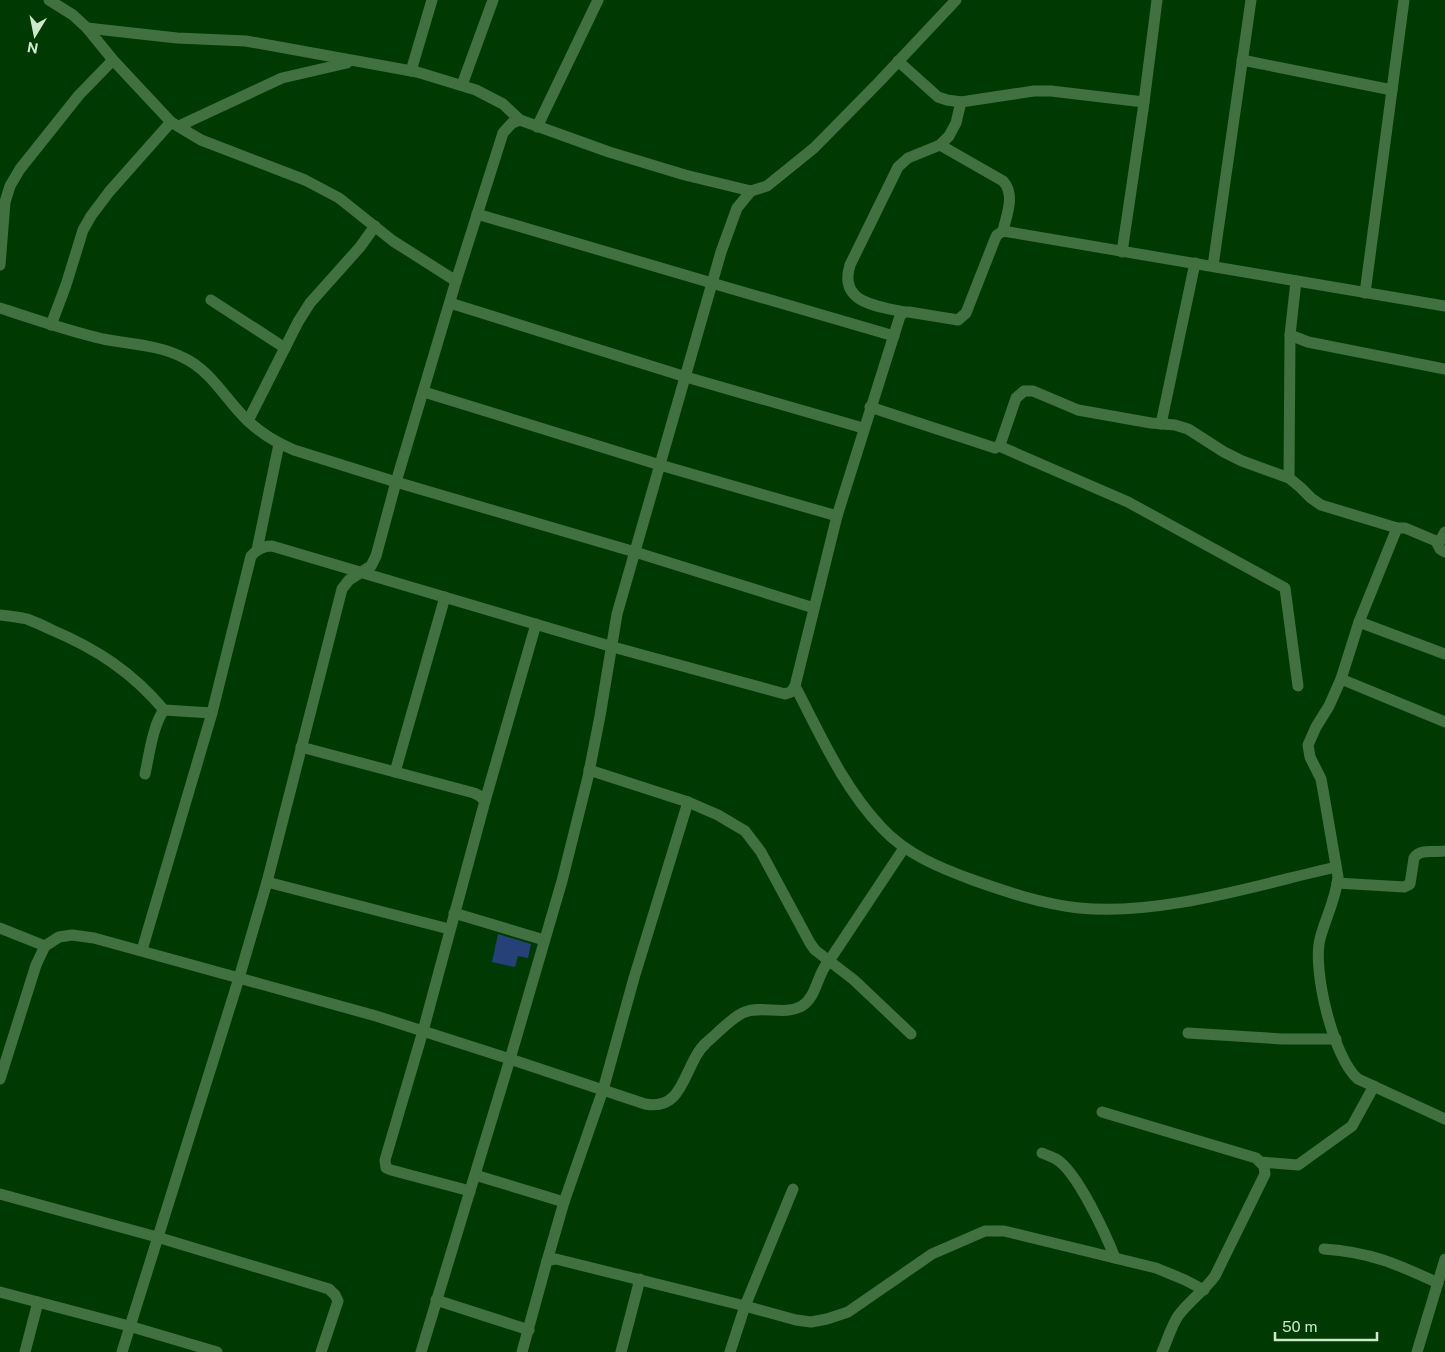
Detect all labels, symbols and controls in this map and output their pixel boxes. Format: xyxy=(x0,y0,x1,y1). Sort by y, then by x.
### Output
north arrow xyxy=(10,10,60,60)
text: N xyxy=(26,39,40,57)
scale bar xyxy=(1275,1310,1378,1342)
text: 50 m xyxy=(1282,1318,1317,1335)

